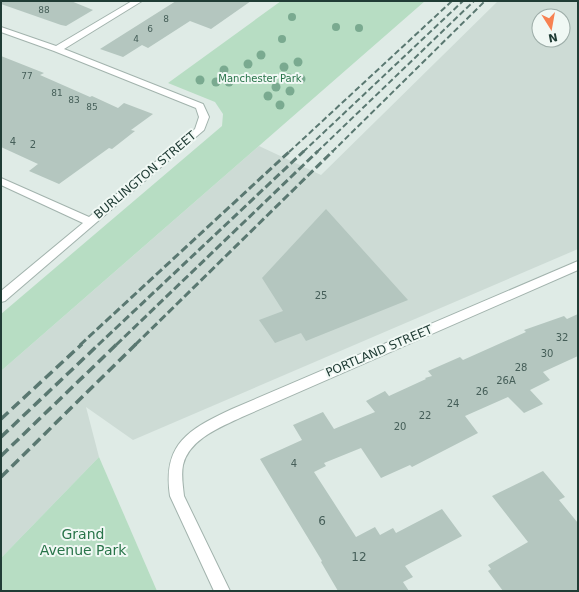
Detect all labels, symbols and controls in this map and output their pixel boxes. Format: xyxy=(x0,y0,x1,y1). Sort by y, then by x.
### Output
house number: 88 xyxy=(38,5,50,15)
north arrow xyxy=(531,8,571,48)
house number: 8 xyxy=(163,14,169,24)
house number: 6 xyxy=(147,24,153,34)
text: N xyxy=(547,30,559,45)
house number: 4 xyxy=(133,34,139,44)
house number: 77 xyxy=(21,71,33,81)
park label: Manchester Park xyxy=(218,73,302,84)
house number: 81 xyxy=(51,88,63,98)
house number: 83 xyxy=(68,95,80,105)
house number: 85 xyxy=(86,102,98,112)
street label: BURLINGTON STREET xyxy=(91,128,199,222)
house number: 4 xyxy=(10,136,16,147)
house number: 2 xyxy=(30,139,36,150)
house number: 25 xyxy=(315,290,327,301)
street label: PORTLAND STREET xyxy=(324,322,435,380)
house number: 32 xyxy=(556,332,568,343)
house number: 30 xyxy=(541,348,553,359)
house number: 28 xyxy=(515,362,527,373)
house number: 26A xyxy=(496,375,516,386)
house number: 26 xyxy=(476,386,488,397)
house number: 24 xyxy=(447,398,459,409)
house number: 22 xyxy=(419,410,431,421)
house number: 20 xyxy=(394,421,406,432)
house number: 4 xyxy=(291,458,297,469)
house number: 6 xyxy=(318,514,326,528)
park label: Grand Avenue Park xyxy=(40,526,127,558)
house number: 12 xyxy=(351,550,367,564)

